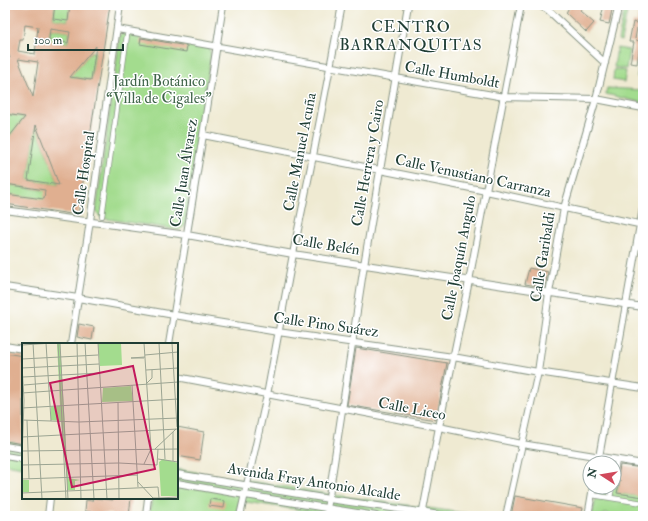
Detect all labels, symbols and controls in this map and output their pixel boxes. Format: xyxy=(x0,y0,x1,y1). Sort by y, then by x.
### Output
district label: CENTRO BARRANQUITAS xyxy=(339,17,483,55)
scale bar xyxy=(28,26,123,52)
text: 100 m xyxy=(34,33,63,48)
street label: Calle Humboldt xyxy=(403,57,501,93)
park label: Jardín Botánico “Villa de Cigales” xyxy=(106,72,212,108)
street label: Calle Manuel Acuña xyxy=(279,90,321,213)
street label: Calle Herrera y Cairo xyxy=(347,98,389,228)
street label: Calle Juan Álvarez xyxy=(164,117,203,229)
street label: Calle Hospital xyxy=(69,129,100,216)
street label: Calle Venustiano Carranza xyxy=(393,150,554,202)
street label: Calle Joaquín Angulo xyxy=(438,194,481,322)
street label: Calle Garibaldi xyxy=(526,211,560,303)
street label: Calle Belén xyxy=(291,230,361,260)
street label: Calle Pino Suárez xyxy=(272,308,380,342)
inset map xyxy=(22,343,178,499)
street label: Calle Liceo xyxy=(377,393,447,425)
north arrow xyxy=(582,455,622,495)
street label: Avenida Fray Antonio Alcalde xyxy=(225,459,402,505)
text: N xyxy=(585,466,600,480)

